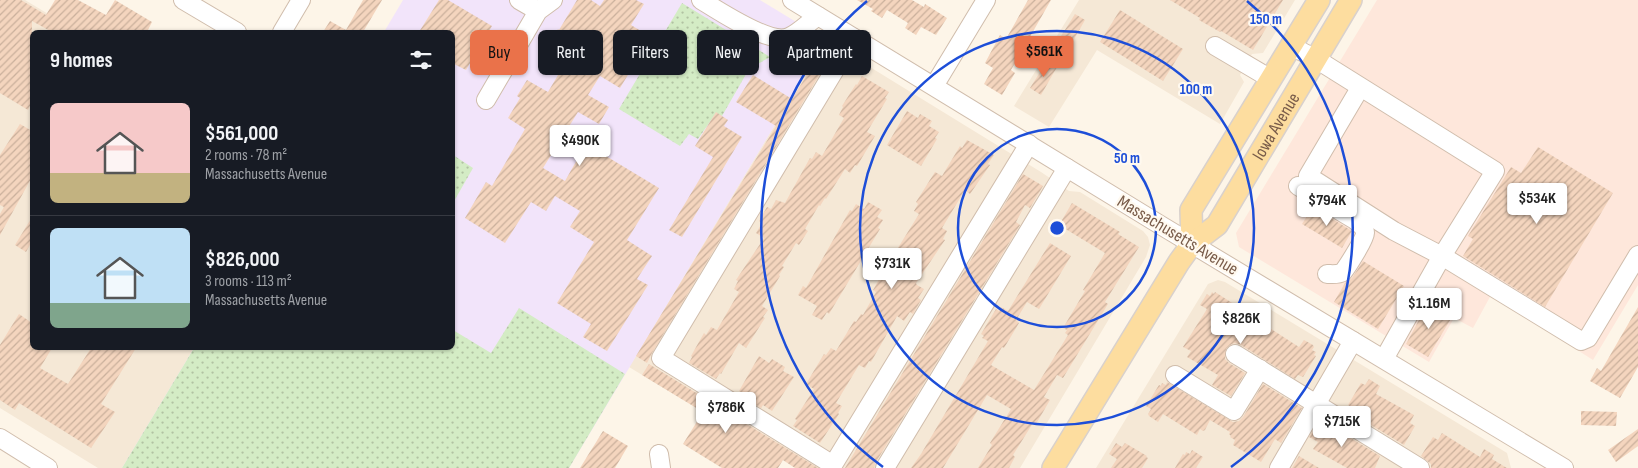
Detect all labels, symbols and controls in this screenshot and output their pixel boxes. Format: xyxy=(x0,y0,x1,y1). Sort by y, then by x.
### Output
text: 150 m xyxy=(1250,10,1282,29)
chip: Buy xyxy=(470,30,528,75)
chip: Rent xyxy=(538,30,603,75)
chip: Filters xyxy=(613,30,687,75)
chip: New xyxy=(697,30,759,75)
chip: Apartment xyxy=(769,30,871,75)
pin: $561K xyxy=(1009,36,1079,78)
text: $561K xyxy=(1025,42,1063,61)
icon: filters xyxy=(407,46,435,74)
text: 9 homes xyxy=(50,48,113,73)
text: 100 m xyxy=(1180,80,1212,99)
street label: Iowa Avenue xyxy=(1248,89,1304,164)
text: $561,000 xyxy=(205,121,278,146)
icon: home xyxy=(90,123,150,183)
pin: $490K xyxy=(545,124,615,167)
text: $490K xyxy=(561,131,599,150)
text: 2 rooms · 78 m² xyxy=(205,146,287,165)
text: 50 m xyxy=(1114,149,1140,168)
text: Massachusetts Avenue xyxy=(205,165,327,184)
pin: $534K xyxy=(1502,182,1572,225)
pin: $794K xyxy=(1292,184,1362,227)
text: $534K xyxy=(1518,189,1556,208)
street label: Massachusetts Avenue xyxy=(1113,191,1242,280)
text: $794K xyxy=(1308,191,1346,210)
centre of rings xyxy=(1048,219,1066,237)
text: $826,000 xyxy=(205,247,279,272)
icon: home xyxy=(90,248,150,308)
pin: $731K xyxy=(857,248,927,290)
text: $731K xyxy=(874,254,910,273)
text: 3 rooms · 113 m² xyxy=(205,272,292,291)
pin: $1.16M xyxy=(1388,288,1470,330)
text: Massachusetts Avenue xyxy=(205,291,327,310)
text: $1.16M xyxy=(1408,294,1450,313)
pin: $826K xyxy=(1206,302,1276,345)
text: $826K xyxy=(1222,309,1260,328)
pin: $786K xyxy=(691,392,761,434)
text: $786K xyxy=(707,398,745,417)
pin: $715K xyxy=(1307,406,1377,448)
text: $715K xyxy=(1324,412,1360,431)

